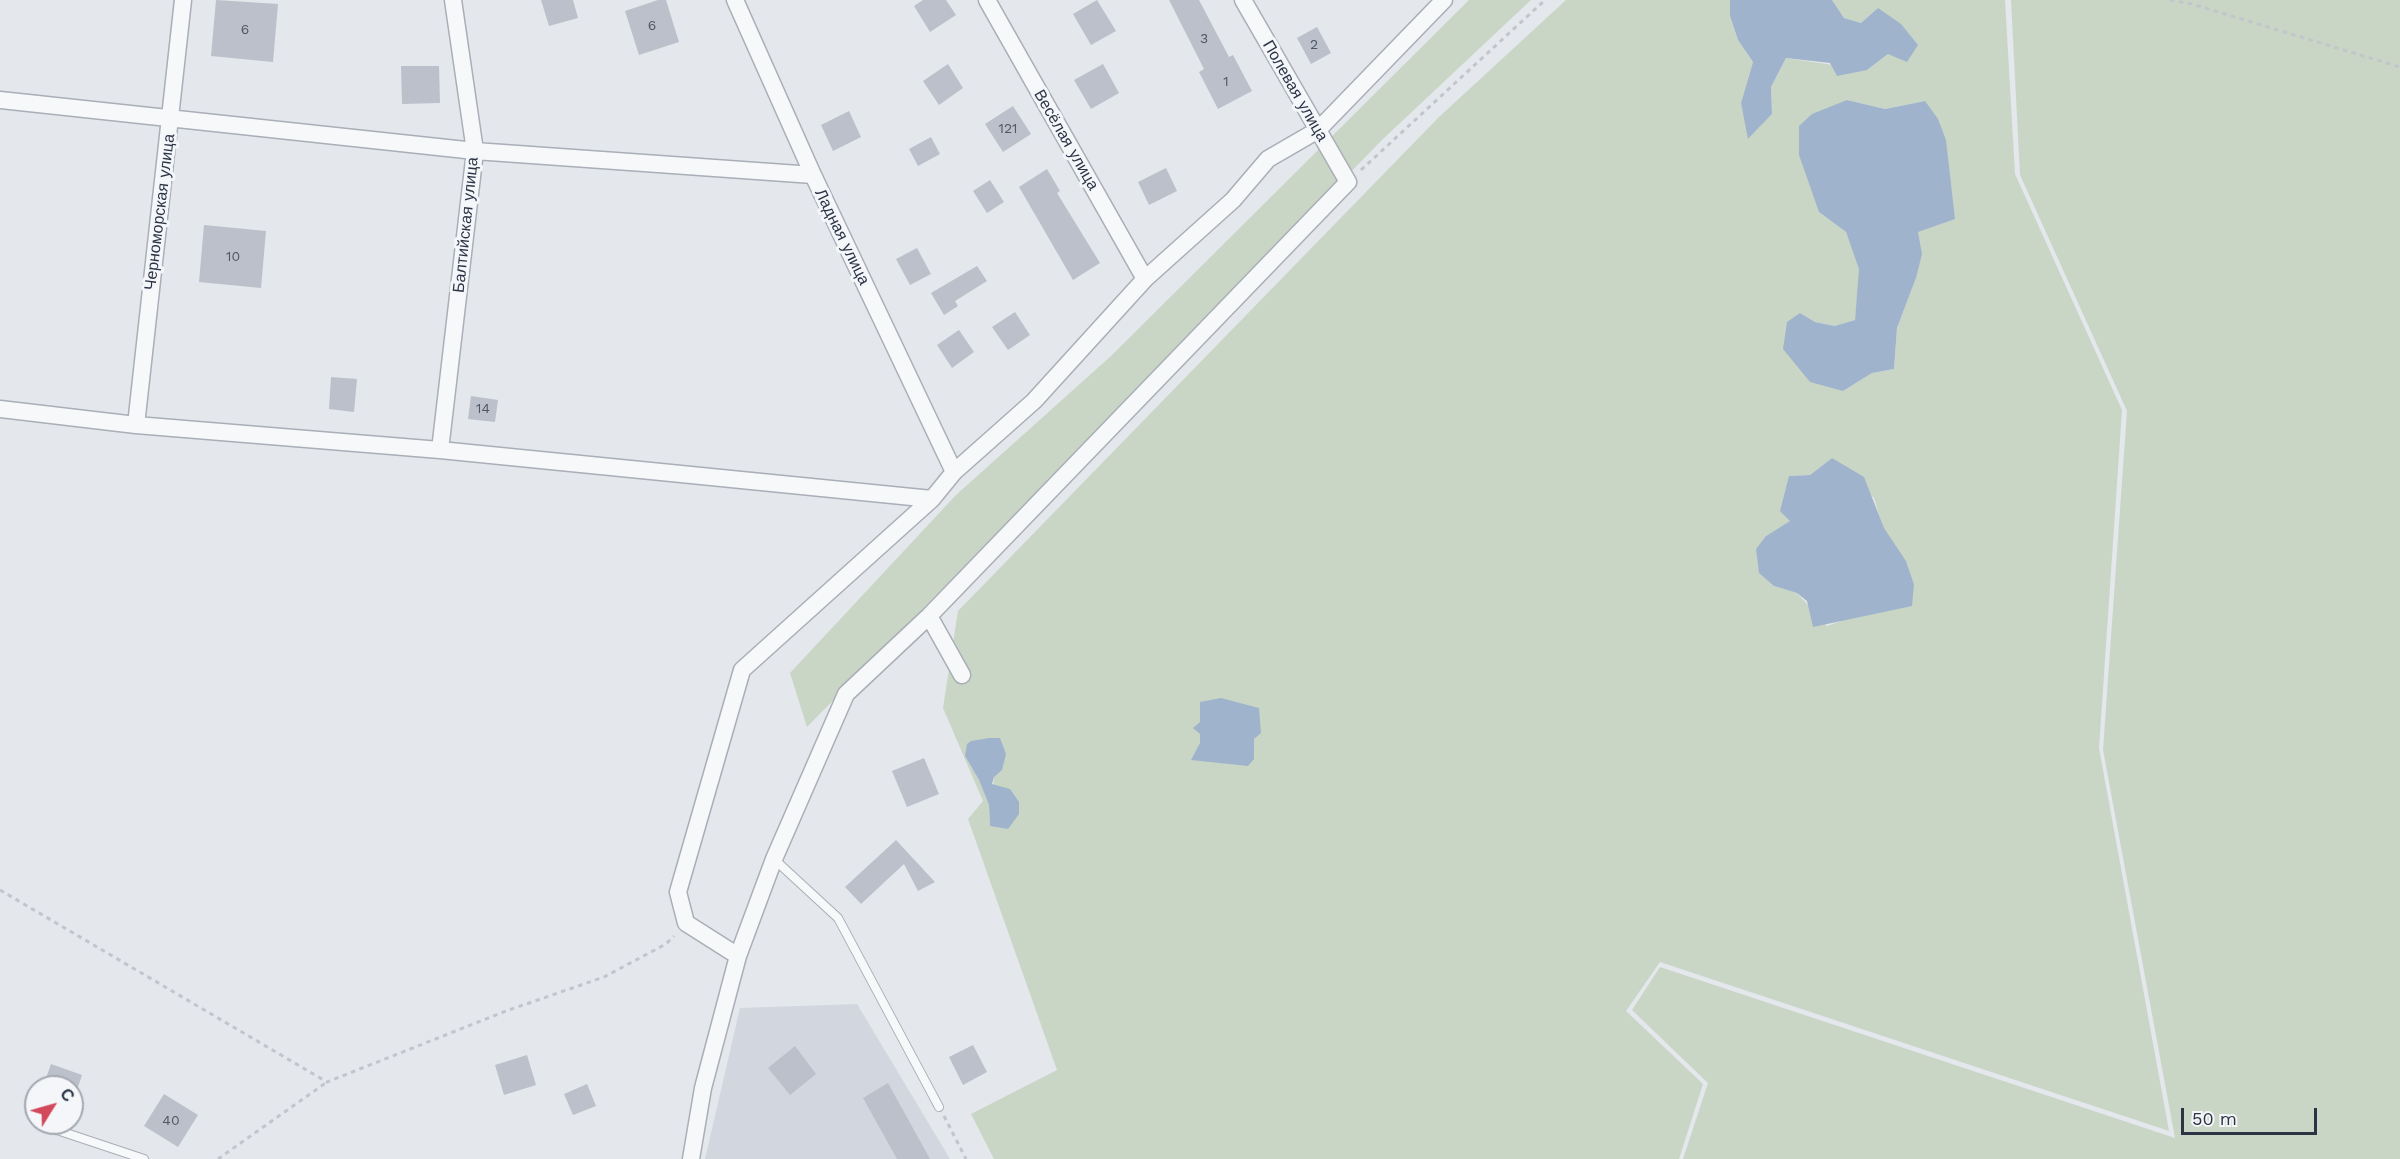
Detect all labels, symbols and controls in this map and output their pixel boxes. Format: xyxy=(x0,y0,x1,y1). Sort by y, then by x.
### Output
house number: 6 xyxy=(648,18,656,34)
house number: 6 xyxy=(241,22,249,38)
house number: 3 xyxy=(1200,31,1208,47)
street label: Полевая улица xyxy=(1258,37,1332,145)
house number: 2 xyxy=(1310,37,1318,53)
house number: 1 xyxy=(1223,74,1229,90)
street label: Весёлая улица xyxy=(1029,86,1103,194)
house number: 121 xyxy=(998,121,1018,137)
street label: Черноморская улица xyxy=(141,133,179,291)
street label: Балтийская улица xyxy=(449,156,483,294)
street label: Ладная улица xyxy=(810,186,874,288)
house number: 10 xyxy=(226,249,240,265)
house number: 14 xyxy=(476,401,490,417)
north arrow xyxy=(24,1075,84,1135)
text: С xyxy=(56,1085,78,1105)
scale bar xyxy=(2184,1096,2320,1134)
text: 50 m xyxy=(2192,1108,2237,1129)
house number: 40 xyxy=(162,1113,180,1129)

